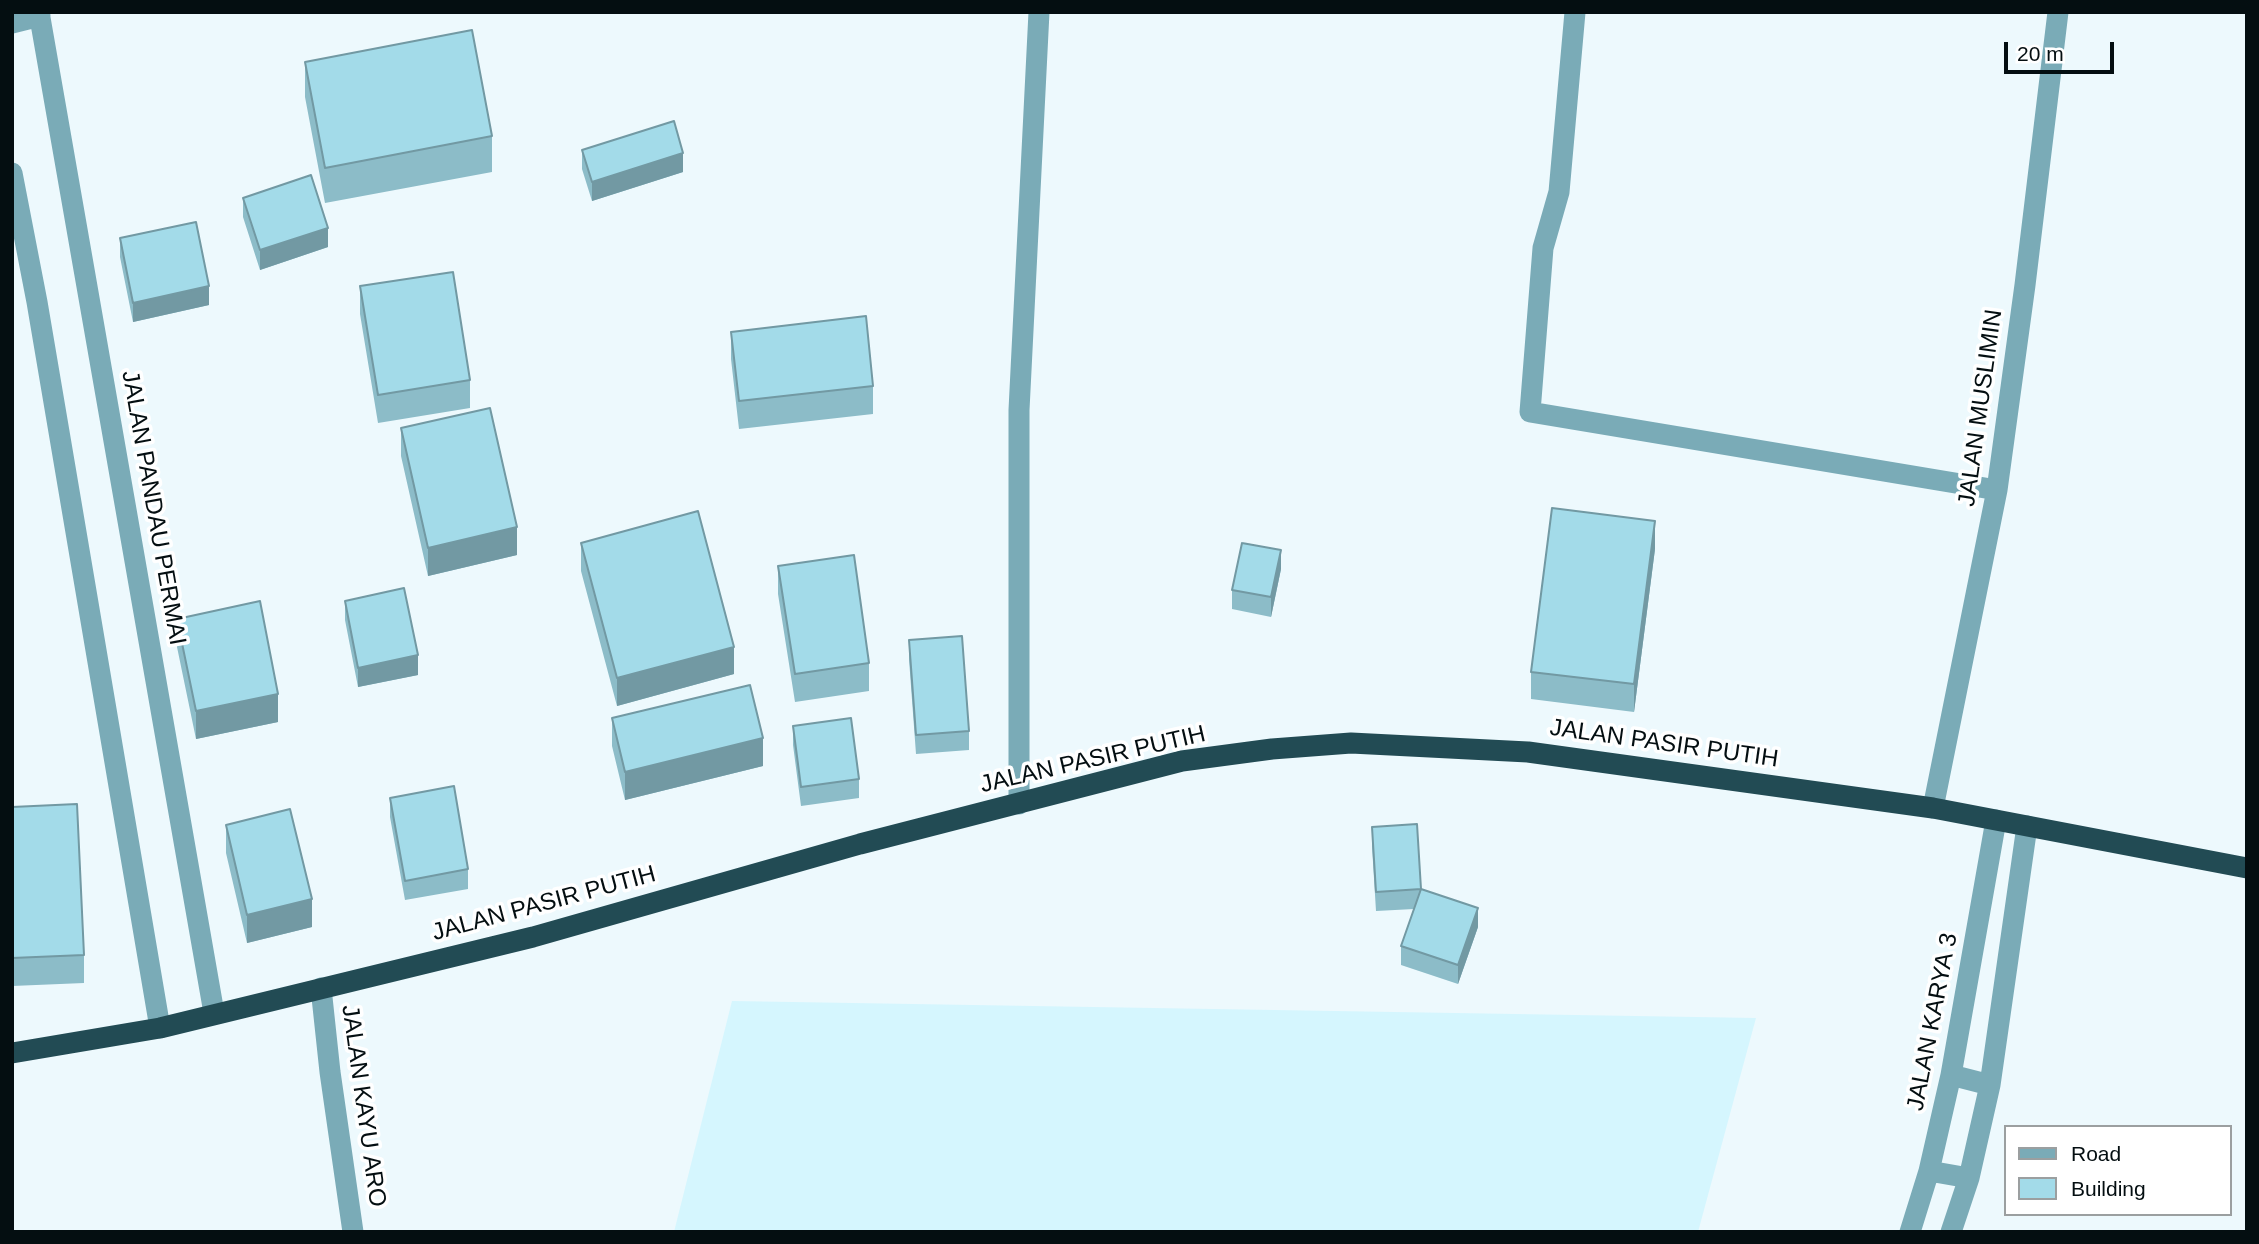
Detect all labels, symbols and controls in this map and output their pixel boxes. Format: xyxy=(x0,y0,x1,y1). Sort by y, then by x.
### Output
scale bar xyxy=(2007,28,2117,72)
text: 20 m xyxy=(2017,42,2064,65)
street label: JALAN MUSLIMIN xyxy=(1953,308,2009,508)
street label: JALAN PANDAU PERMAI xyxy=(115,368,191,648)
street label: JALAN PASIR PUTIH xyxy=(1548,714,1780,774)
street label: JALAN PASIR PUTIH xyxy=(978,720,1208,800)
street label: JALAN PASIR PUTIH xyxy=(429,860,659,948)
street label: JALAN KARYA 3 xyxy=(1902,931,1964,1113)
street label: JALAN KAYU ARO xyxy=(335,1003,391,1209)
legend xyxy=(2004,1125,2231,1216)
text: Road xyxy=(2071,1142,2121,1165)
text: Building xyxy=(2071,1177,2146,1200)

